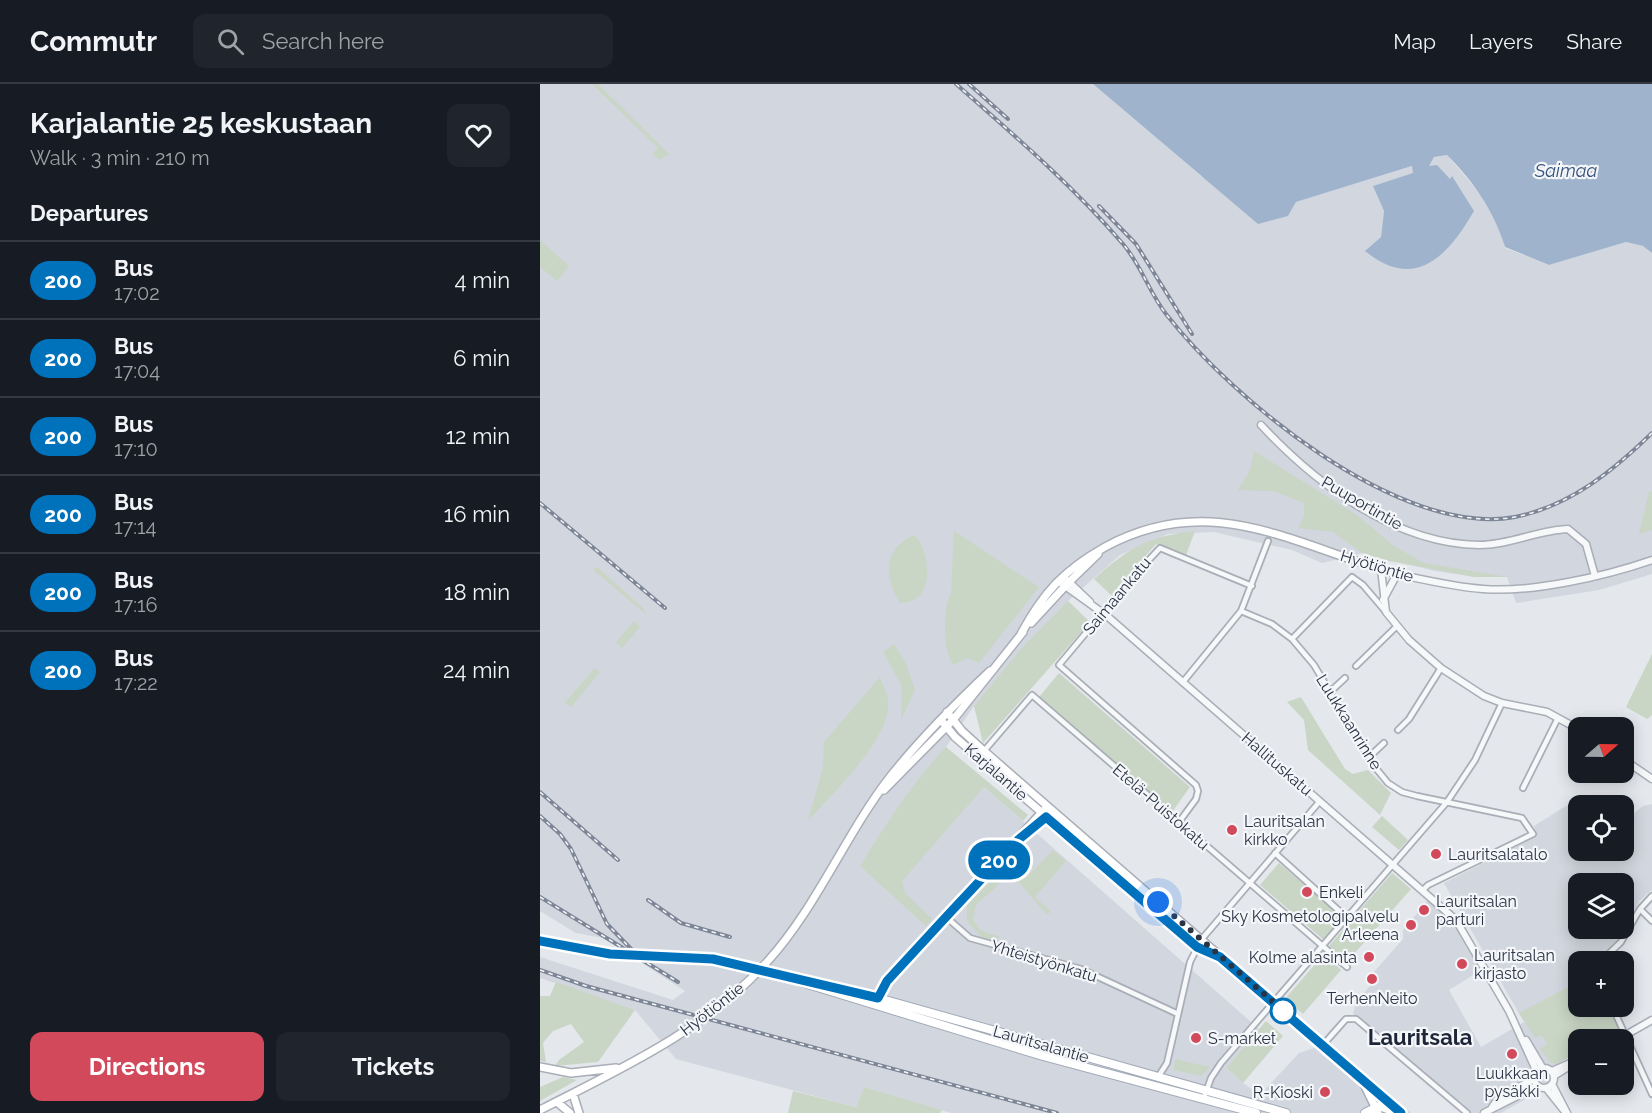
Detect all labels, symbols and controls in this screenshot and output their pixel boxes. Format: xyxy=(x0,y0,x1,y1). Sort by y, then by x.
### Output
search box xyxy=(193,14,613,68)
text: Commutr xyxy=(30,25,157,58)
icon: search xyxy=(214,25,247,58)
text: Search here xyxy=(262,28,384,54)
text: Map xyxy=(1393,29,1436,54)
text: Layers xyxy=(1469,29,1533,54)
text: Share xyxy=(1566,29,1622,54)
button: heart xyxy=(447,104,510,167)
text: Karjalantie 25 keskustaan xyxy=(30,107,372,140)
text: Walk · 3 min · 210 m xyxy=(30,146,210,170)
water label: Saimaa xyxy=(1534,160,1597,181)
text: Departures xyxy=(30,200,148,226)
text: Bus xyxy=(114,255,153,281)
text: 4 min xyxy=(455,267,510,293)
text: 200 xyxy=(44,268,82,293)
text: 17:02 xyxy=(114,281,160,305)
text: Bus xyxy=(114,333,153,359)
text: 6 min xyxy=(453,345,510,371)
text: 200 xyxy=(44,346,82,371)
text: 17:04 xyxy=(114,359,160,383)
text: Bus xyxy=(114,411,153,437)
text: 12 min xyxy=(446,423,510,449)
text: 200 xyxy=(44,424,82,449)
text: 17:10 xyxy=(114,437,158,461)
street label: Puuportintie xyxy=(1318,472,1406,534)
text: Bus xyxy=(114,489,153,515)
text: 16 min xyxy=(444,501,510,527)
text: 200 xyxy=(44,502,82,527)
text: 17:14 xyxy=(114,515,156,539)
street label: Hyötiöntie xyxy=(1338,546,1416,586)
street label: Saimaankatu xyxy=(1079,553,1155,639)
text: Bus xyxy=(114,567,153,593)
text: 18 min xyxy=(444,579,510,605)
text: 200 xyxy=(44,580,82,605)
text: 17:16 xyxy=(114,593,158,617)
text: Bus xyxy=(114,645,153,671)
text: 24 min xyxy=(443,657,510,683)
text: 200 xyxy=(44,658,82,683)
text: 17:22 xyxy=(114,671,158,695)
street label: Luukkaanrinne xyxy=(1312,671,1386,773)
north arrow xyxy=(1568,717,1634,783)
map controls xyxy=(1568,717,1634,1095)
street label: Hallituskatu xyxy=(1238,728,1316,800)
street label: Karjalantie xyxy=(961,739,1031,805)
street label: Etelä-Puistokatu xyxy=(1109,760,1213,854)
button: locate xyxy=(1568,795,1634,861)
place label: Lauritsalan kirkko xyxy=(1244,812,1325,849)
marker: Lauritsalan kirkko xyxy=(1225,823,1239,837)
line badge: 200 xyxy=(964,840,1034,880)
place label: Lauritsalatalo xyxy=(1448,845,1547,864)
marker: Lauritsalatalo xyxy=(1429,847,1443,861)
text: 200 xyxy=(980,848,1018,873)
button: layers xyxy=(1568,873,1634,939)
place label: Enkeli xyxy=(1319,883,1363,902)
marker: Enkeli xyxy=(1300,885,1314,899)
your location xyxy=(1143,887,1173,917)
place label: Lauritsalan parturi xyxy=(1436,892,1517,929)
marker: Lauritsalan parturi xyxy=(1417,903,1431,917)
place label: Sky Kosmetologipalvelu Arleena xyxy=(1221,907,1399,944)
marker: Sky Kosmetologipalvelu Arleena xyxy=(1404,918,1418,932)
street label: Yhteistyönkatu xyxy=(989,936,1099,986)
place label: Lauritsalan kirjasto xyxy=(1474,946,1555,983)
place label: Kolme alasinta xyxy=(1249,948,1357,967)
marker: Kolme alasinta xyxy=(1362,950,1376,964)
button: + xyxy=(1568,951,1634,1017)
marker: Lauritsalan kirjasto xyxy=(1455,957,1469,971)
marker: TerhenNeito xyxy=(1365,972,1379,986)
street label: Hyötiöntie xyxy=(676,978,748,1040)
place label: TerhenNeito xyxy=(1327,989,1417,1008)
unlabelled marker xyxy=(1270,998,1296,1024)
street label: Lauritsalantie xyxy=(991,1021,1091,1067)
district label: Lauritsala xyxy=(1368,1024,1472,1050)
place label: S-market xyxy=(1208,1029,1277,1048)
button: − xyxy=(1568,1029,1634,1095)
marker: S-market xyxy=(1189,1031,1203,1045)
button: Directions xyxy=(30,1032,264,1101)
button: Tickets xyxy=(276,1032,510,1101)
marker: Luukkaan pysäkki xyxy=(1505,1047,1519,1061)
place label: Luukkaan pysäkki xyxy=(1476,1064,1548,1101)
place label: R-Kioski xyxy=(1253,1083,1313,1102)
marker: R-Kioski xyxy=(1318,1085,1332,1099)

